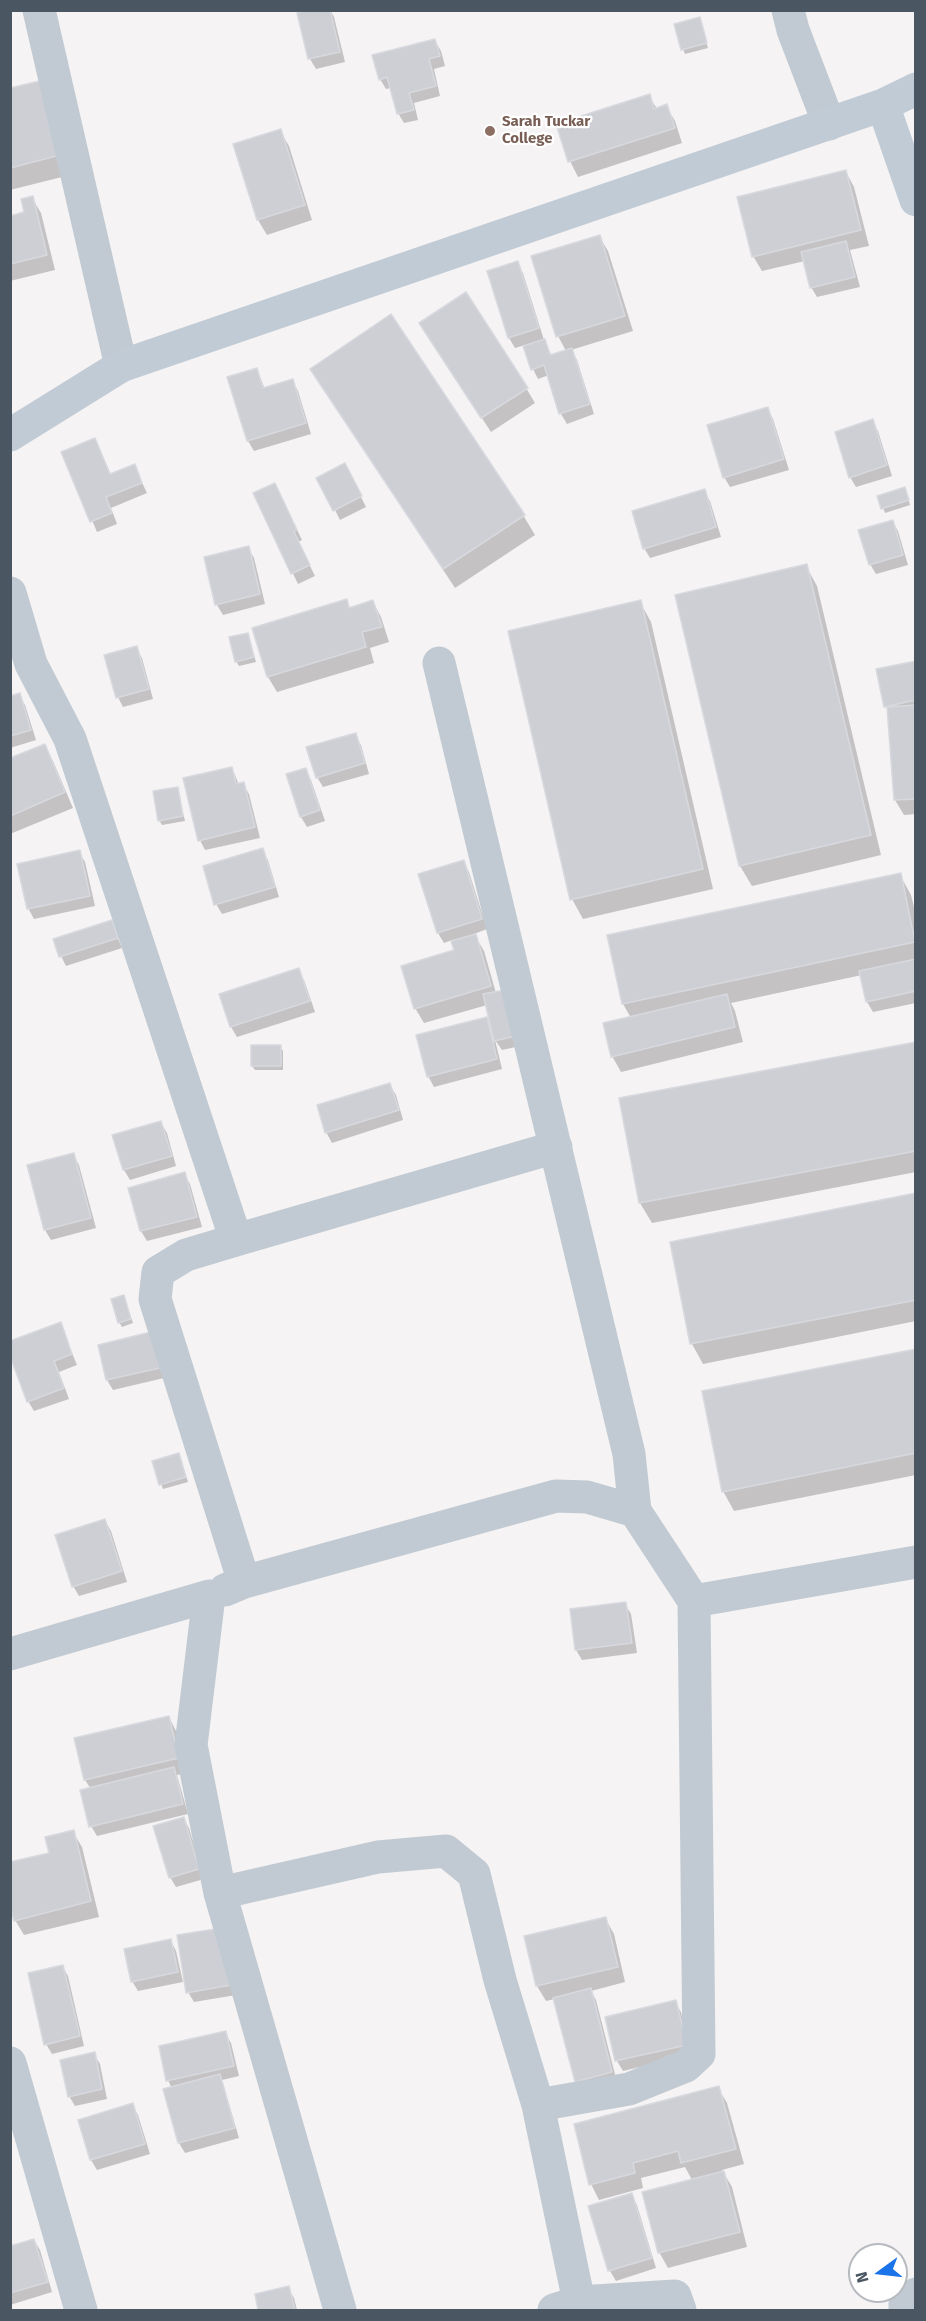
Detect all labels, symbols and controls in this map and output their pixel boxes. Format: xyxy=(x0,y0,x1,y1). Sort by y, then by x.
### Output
place label: Sarah Tuckar College xyxy=(502,113,590,148)
marker: Sarah Tuckar College xyxy=(483,124,497,138)
north arrow xyxy=(848,2243,908,2303)
text: N xyxy=(852,2270,873,2285)

